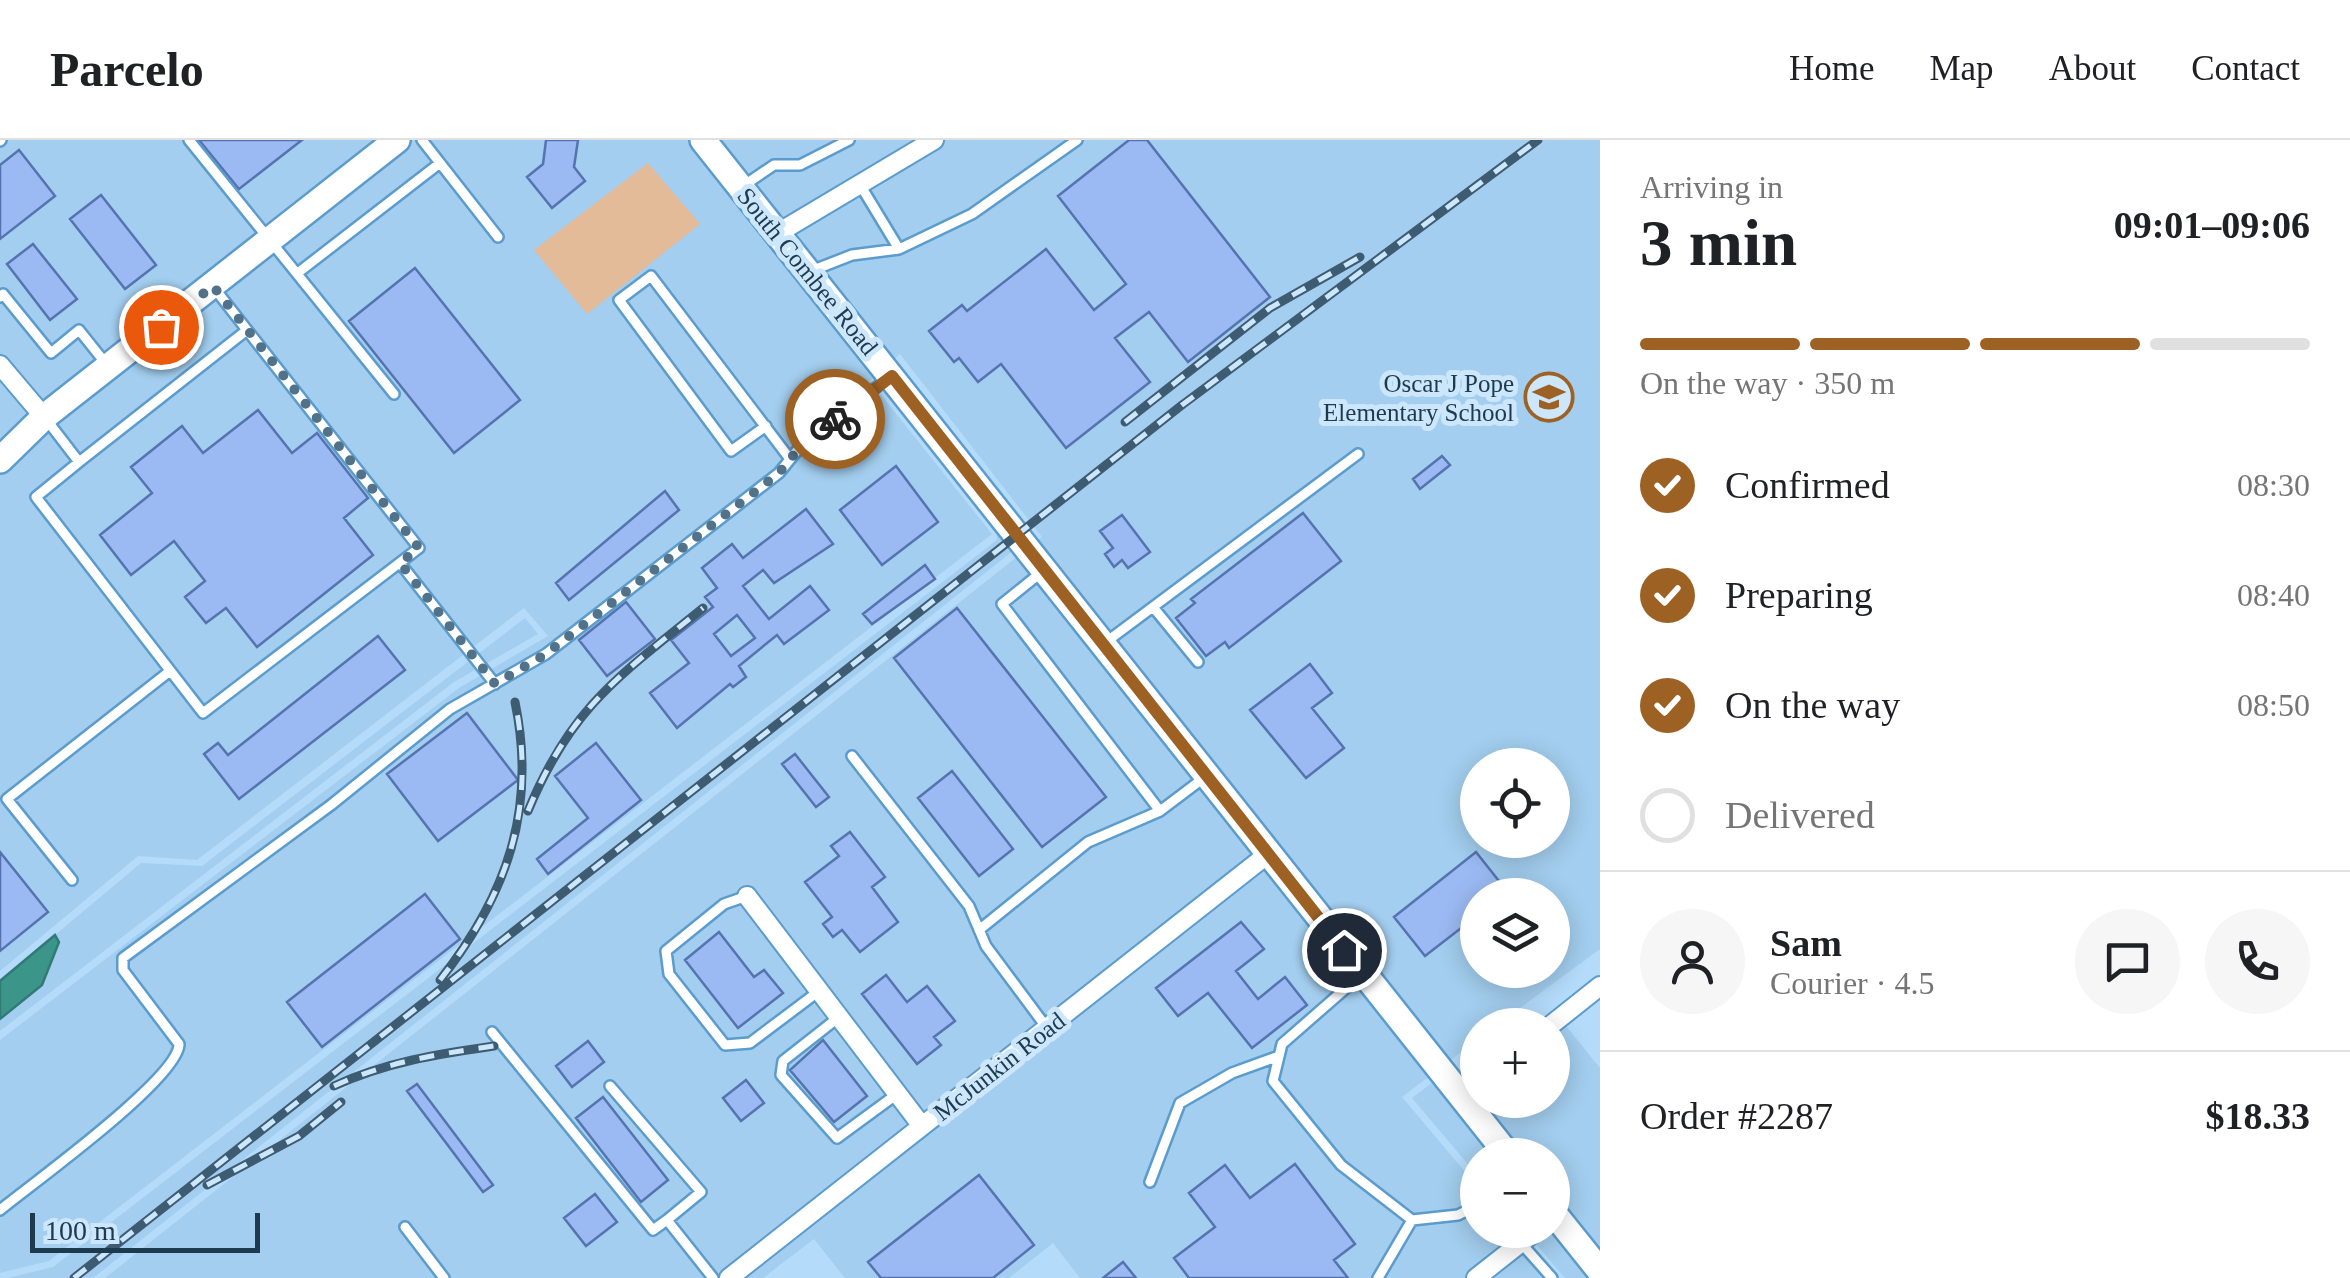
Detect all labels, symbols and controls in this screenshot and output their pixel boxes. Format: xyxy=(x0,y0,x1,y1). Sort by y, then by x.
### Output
text: Parcelo xyxy=(50,43,204,96)
text: Home xyxy=(1789,49,1874,88)
text: Map xyxy=(1929,49,1994,88)
text: About xyxy=(2049,49,2136,88)
text: Contact xyxy=(2191,49,2300,88)
text: Arriving in xyxy=(1640,169,1783,205)
street label: South Combee Road xyxy=(732,182,884,361)
text: 09:01–09:06 xyxy=(2114,204,2310,246)
text: 3 min xyxy=(1640,207,1797,279)
pin xyxy=(119,285,204,370)
icon: bag xyxy=(134,300,189,355)
text: On the way · 350 m xyxy=(1640,365,1895,401)
courier xyxy=(785,369,885,469)
place label: Oscar J Pope Elementary School xyxy=(1323,370,1514,426)
school or university icon: Oscar J Pope Elementary School xyxy=(1523,371,1575,423)
icon: bike xyxy=(808,392,863,447)
icon: check xyxy=(1640,458,1695,513)
text: Confirmed xyxy=(1725,464,1890,506)
text: 08:30 xyxy=(2237,467,2310,503)
icon: check xyxy=(1640,568,1695,623)
text: Preparing xyxy=(1725,574,1873,616)
text: 08:40 xyxy=(2237,577,2310,613)
icon: check xyxy=(1640,678,1695,733)
text: On the way xyxy=(1725,684,1900,726)
text: 08:50 xyxy=(2237,687,2310,723)
map controls xyxy=(1460,748,1570,1248)
button: locate xyxy=(1460,748,1570,858)
text: Delivered xyxy=(1725,794,1875,836)
button: layers xyxy=(1460,878,1570,988)
pin xyxy=(1302,908,1387,993)
button: person xyxy=(1640,909,1745,1014)
button: chat xyxy=(2075,909,2180,1014)
button: phone xyxy=(2205,909,2310,1014)
text: Sam xyxy=(1770,922,1842,964)
icon: home xyxy=(1317,923,1372,978)
text: Courier · 4.5 xyxy=(1770,965,1934,1001)
street label: McJunkin Road xyxy=(928,1006,1071,1126)
button: + xyxy=(1460,1008,1570,1118)
text: Order #2287 xyxy=(1640,1095,1833,1137)
text: $18.33 xyxy=(2206,1095,2310,1137)
button: − xyxy=(1460,1138,1570,1248)
scale bar xyxy=(30,1208,260,1252)
text: 100 m xyxy=(45,1215,116,1246)

